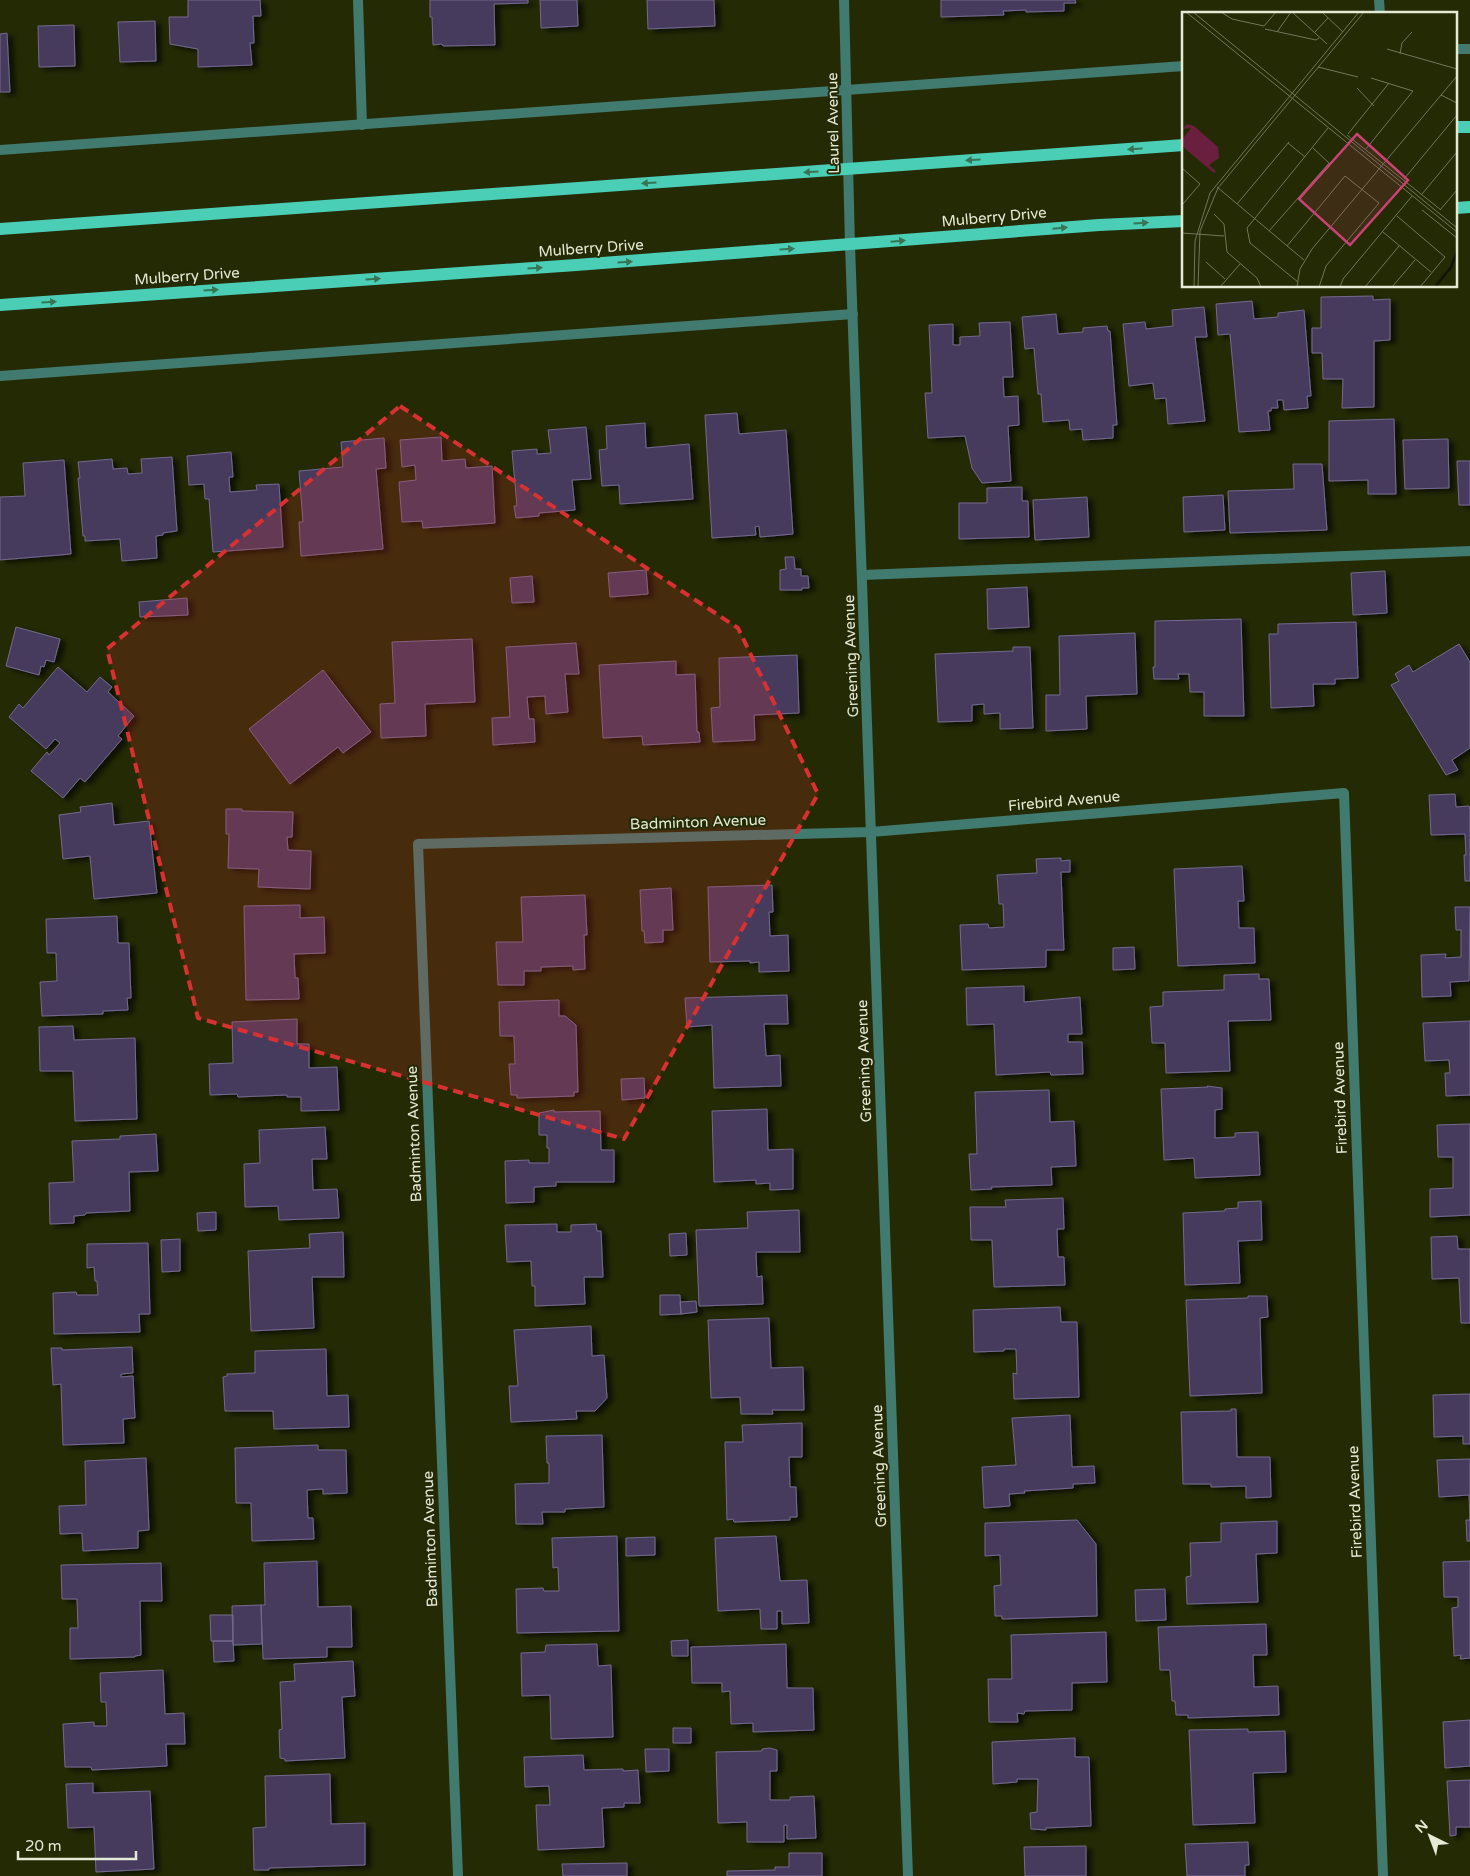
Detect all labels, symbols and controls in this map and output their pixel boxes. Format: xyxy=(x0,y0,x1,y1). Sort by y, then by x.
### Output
inset map xyxy=(1182,12,1458,288)
street label: Laurel Avenue xyxy=(823,72,843,174)
one-way arrow xyxy=(1127,145,1143,153)
one-way arrow xyxy=(965,157,981,165)
one-way arrow xyxy=(803,168,819,176)
one-way arrow xyxy=(641,180,657,188)
street label: Mulberry Drive xyxy=(941,203,1047,231)
one-way arrow xyxy=(1134,219,1150,227)
one-way arrow xyxy=(1053,224,1069,232)
street label: Mulberry Drive xyxy=(538,235,644,261)
one-way arrow xyxy=(891,237,907,245)
one-way arrow xyxy=(779,245,795,253)
one-way arrow xyxy=(617,257,633,265)
street label: Mulberry Drive xyxy=(134,263,240,289)
one-way arrow xyxy=(527,264,543,272)
one-way arrow xyxy=(365,275,381,283)
one-way arrow xyxy=(203,286,219,294)
one-way arrow xyxy=(41,297,57,305)
street label: Greening Avenue xyxy=(840,594,862,718)
street label: Firebird Avenue xyxy=(1007,787,1121,815)
street label: Badminton Avenue xyxy=(630,811,766,833)
street label: Greening Avenue xyxy=(853,999,875,1123)
street label: Firebird Avenue xyxy=(1329,1041,1351,1155)
street label: Badminton Avenue xyxy=(403,1066,425,1202)
street label: Greening Avenue xyxy=(868,1404,890,1528)
street label: Firebird Avenue xyxy=(1344,1445,1366,1559)
street label: Badminton Avenue xyxy=(419,1471,441,1607)
north arrow xyxy=(1405,1811,1455,1861)
text: N xyxy=(1412,1817,1432,1837)
scale bar xyxy=(18,1828,135,1860)
text: 20 m xyxy=(25,1837,62,1855)

